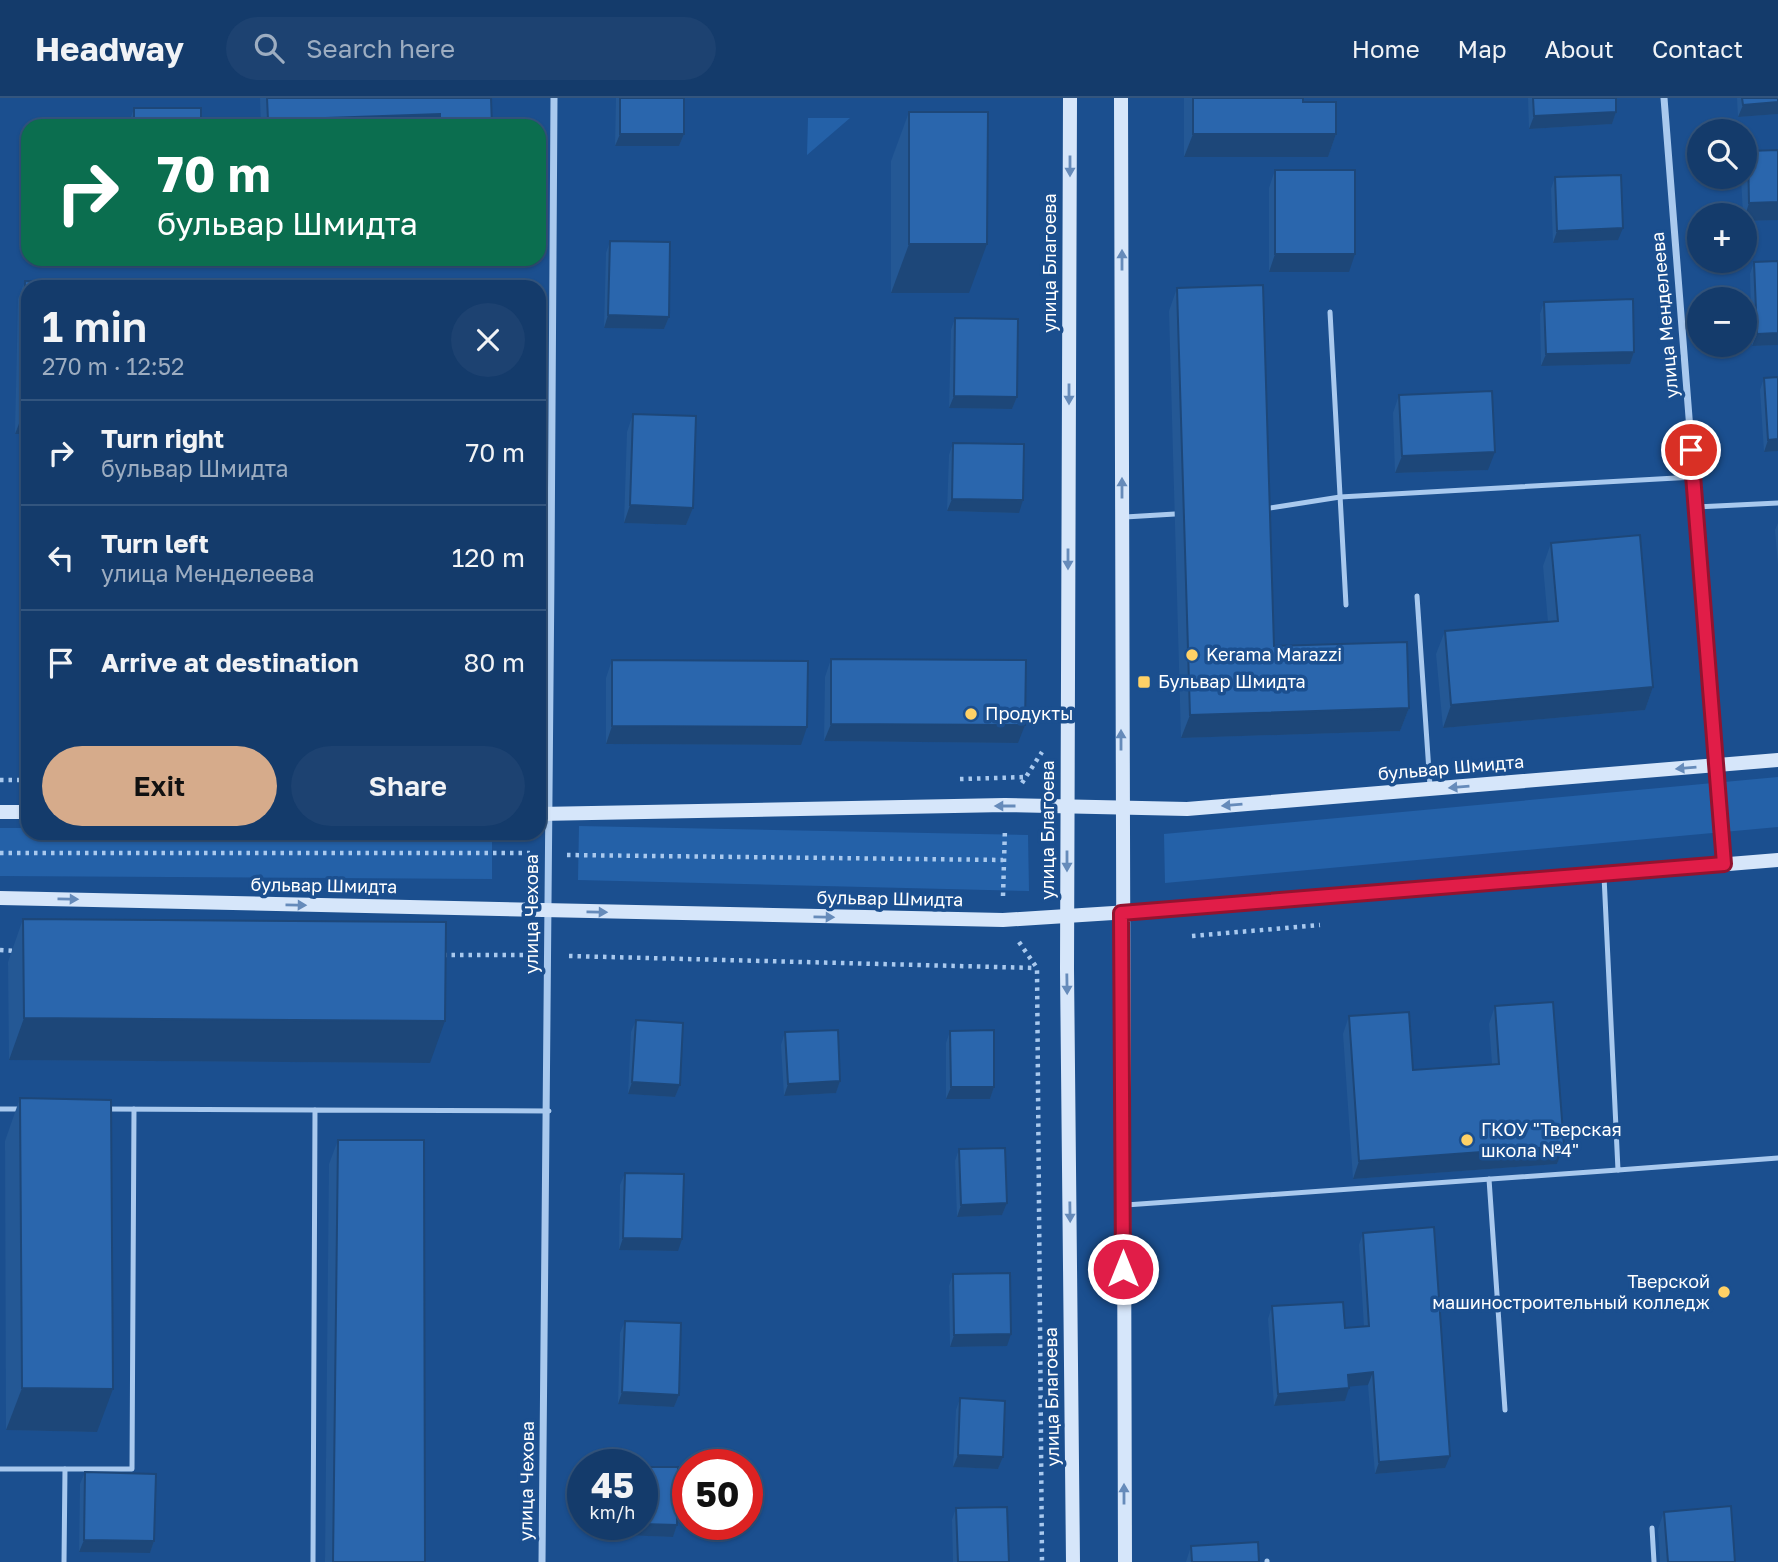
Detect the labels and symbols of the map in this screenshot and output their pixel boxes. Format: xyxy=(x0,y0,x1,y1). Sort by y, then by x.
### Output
one-way arrow xyxy=(1064,155,1076,177)
street label: улица Благоева xyxy=(1038,193,1060,333)
street label: улица Менделеева xyxy=(1646,231,1682,399)
one-way arrow xyxy=(1116,249,1128,271)
one-way arrow xyxy=(1063,383,1075,405)
pin xyxy=(1661,420,1721,480)
one-way arrow xyxy=(1116,476,1128,498)
one-way arrow xyxy=(1062,549,1074,571)
place label: Kerama Marazzi xyxy=(1206,643,1342,665)
marker: Kerama Marazzi xyxy=(1184,647,1200,663)
place label: Бульвар Шмидта xyxy=(1158,670,1306,692)
marker: Бульвар Шмидта xyxy=(1136,674,1152,690)
place label: Продукты xyxy=(985,702,1073,724)
marker: Продукты xyxy=(963,706,979,722)
one-way arrow xyxy=(1115,728,1127,750)
street label: бульвар Шмидта xyxy=(1377,750,1525,784)
street label: улица Благоева xyxy=(1036,760,1058,900)
one-way arrow xyxy=(1674,763,1696,774)
one-way arrow xyxy=(1448,782,1470,793)
one-way arrow xyxy=(994,800,1016,812)
one-way arrow xyxy=(1221,800,1243,811)
one-way arrow xyxy=(1061,850,1073,872)
street label: улица Чехова xyxy=(520,854,542,974)
street label: бульвар Шмидта xyxy=(250,873,398,897)
street label: бульвар Шмидта xyxy=(816,886,964,910)
one-way arrow xyxy=(57,894,79,905)
one-way arrow xyxy=(285,899,307,911)
one-way arrow xyxy=(586,906,608,918)
one-way arrow xyxy=(813,911,835,922)
one-way arrow xyxy=(1061,973,1073,995)
place label: ГКОУ "Тверская школа №4" xyxy=(1481,1118,1622,1161)
marker: ГКОУ "Тверская школа №4" xyxy=(1459,1132,1475,1148)
one-way arrow xyxy=(1064,1201,1076,1223)
position arrow xyxy=(1086,1232,1160,1306)
place label: Тверской машиностроительный колледж xyxy=(1432,1270,1710,1313)
marker: Тверской машиностроительный колледж xyxy=(1716,1284,1732,1300)
street label: улица Благоева xyxy=(1039,1327,1063,1467)
street label: улица Чехова xyxy=(514,1421,538,1541)
speed limit sign: 50 xyxy=(672,1449,763,1540)
one-way arrow xyxy=(1118,1483,1130,1505)

